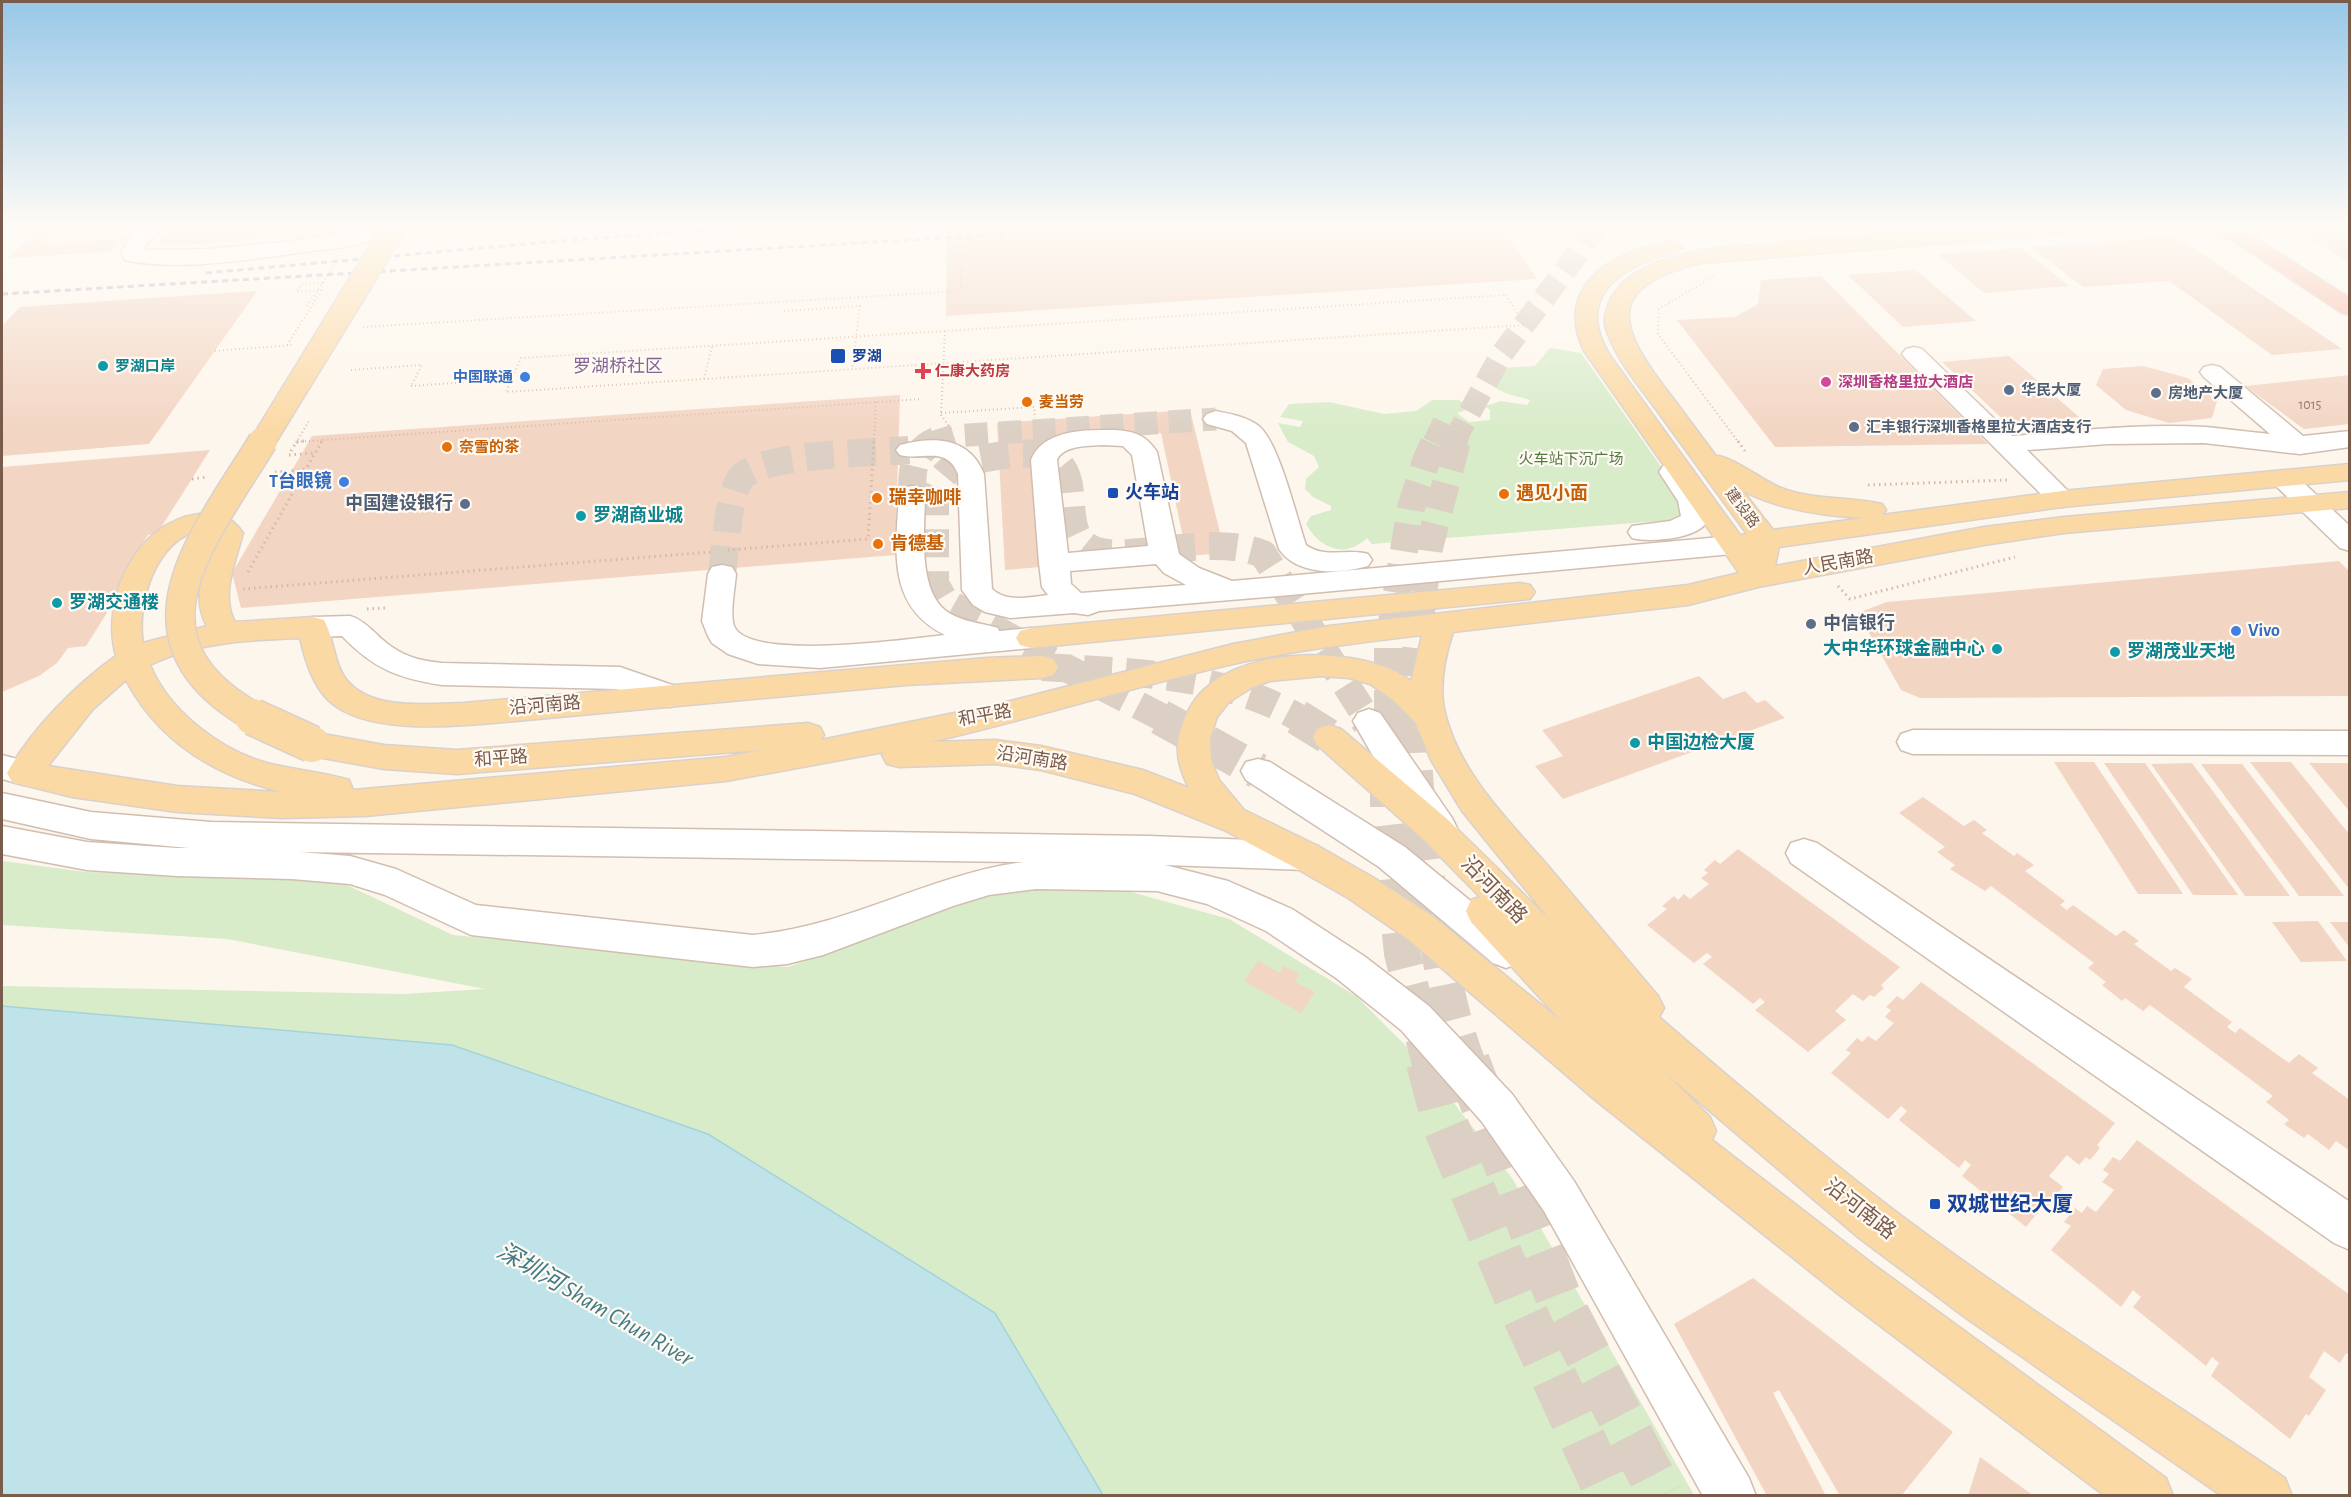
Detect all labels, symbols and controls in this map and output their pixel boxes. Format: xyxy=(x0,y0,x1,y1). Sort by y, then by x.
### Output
marker: 罗湖 xyxy=(829,347,847,365)
place label: 罗湖 xyxy=(852,348,882,364)
district label: 罗湖桥社区 xyxy=(573,356,663,376)
place label: 罗湖口岸 xyxy=(115,358,175,374)
marker: 罗湖口岸 xyxy=(96,359,110,373)
place label: 仁康大药房 xyxy=(935,363,1010,379)
marker: 仁康大药房 xyxy=(916,364,930,378)
place label: 中国联通 xyxy=(453,369,513,385)
marker: 中国联通 xyxy=(518,370,532,384)
place label: 深圳香格里拉大酒店 xyxy=(1838,373,1973,390)
marker: 深圳香格里拉大酒店 xyxy=(1819,375,1833,389)
place label: 华民大厦 xyxy=(2021,381,2081,398)
marker: 华民大厦 xyxy=(2002,383,2016,397)
place label: 房地产大厦 xyxy=(2168,385,2243,401)
marker: 房地产大厦 xyxy=(2149,386,2163,400)
place label: 麦当劳 xyxy=(1039,394,1084,410)
marker: 麦当劳 xyxy=(1020,395,1034,409)
house number: 1015 xyxy=(2299,398,2322,412)
place label: 汇丰银行深圳香格里拉大酒店支行 xyxy=(1866,418,2091,435)
marker: 汇丰银行深圳香格里拉大酒店支行 xyxy=(1847,420,1861,434)
place label: 奈雪的茶 xyxy=(459,439,520,455)
marker: 奈雪的茶 xyxy=(440,440,454,454)
park label: 火车站下沉广场 xyxy=(1518,451,1624,467)
place label: T台眼镜 xyxy=(269,470,332,491)
marker: T台眼镜 xyxy=(337,475,351,489)
place label: 火车站 xyxy=(1125,482,1179,502)
place label: 遇见小面 xyxy=(1516,484,1588,503)
street label: 建设路 xyxy=(1722,485,1762,530)
marker: 火车站 xyxy=(1106,486,1120,500)
marker: 遇见小面 xyxy=(1497,487,1511,501)
place label: 瑞幸咖啡 xyxy=(889,488,961,507)
marker: 瑞幸咖啡 xyxy=(870,491,884,505)
place label: 中国建设银行 xyxy=(345,492,453,513)
marker: 中国建设银行 xyxy=(458,497,472,511)
place label: 罗湖商业城 xyxy=(593,505,683,525)
marker: 罗湖商业城 xyxy=(574,509,588,523)
place label: 肯德基 xyxy=(890,533,944,553)
marker: 肯德基 xyxy=(871,537,885,551)
street label: 人民南路 xyxy=(1801,546,1875,578)
place label: 罗湖交通楼 xyxy=(69,592,159,612)
marker: 罗湖交通楼 xyxy=(50,596,64,610)
place label: 中信银行 xyxy=(1823,612,1895,633)
marker: 中信银行 xyxy=(1804,617,1818,631)
place label: Vivo xyxy=(2248,622,2280,640)
marker: Vivo xyxy=(2229,624,2243,638)
place label: 大中华环球金融中心 xyxy=(1823,638,1985,658)
place label: 罗湖茂业天地 xyxy=(2127,641,2235,661)
marker: 大中华环球金融中心 xyxy=(1990,642,2004,656)
marker: 罗湖茂业天地 xyxy=(2108,645,2122,659)
street label: 沿河南路 xyxy=(508,692,582,718)
street label: 和平路 xyxy=(957,700,1013,730)
place label: 中国边检大厦 xyxy=(1647,732,1755,752)
marker: 中国边检大厦 xyxy=(1628,736,1642,750)
street label: 沿河南路 xyxy=(995,743,1069,774)
street label: 和平路 xyxy=(473,746,529,770)
street label: 沿河南路 xyxy=(1457,852,1531,928)
street label: 沿河南路 xyxy=(1820,1174,1900,1243)
place label: 双城世纪大厦 xyxy=(1947,1193,2073,1215)
marker: 双城世纪大厦 xyxy=(1928,1197,1942,1211)
water label: 深圳河 Sham Chun River xyxy=(493,1238,699,1372)

